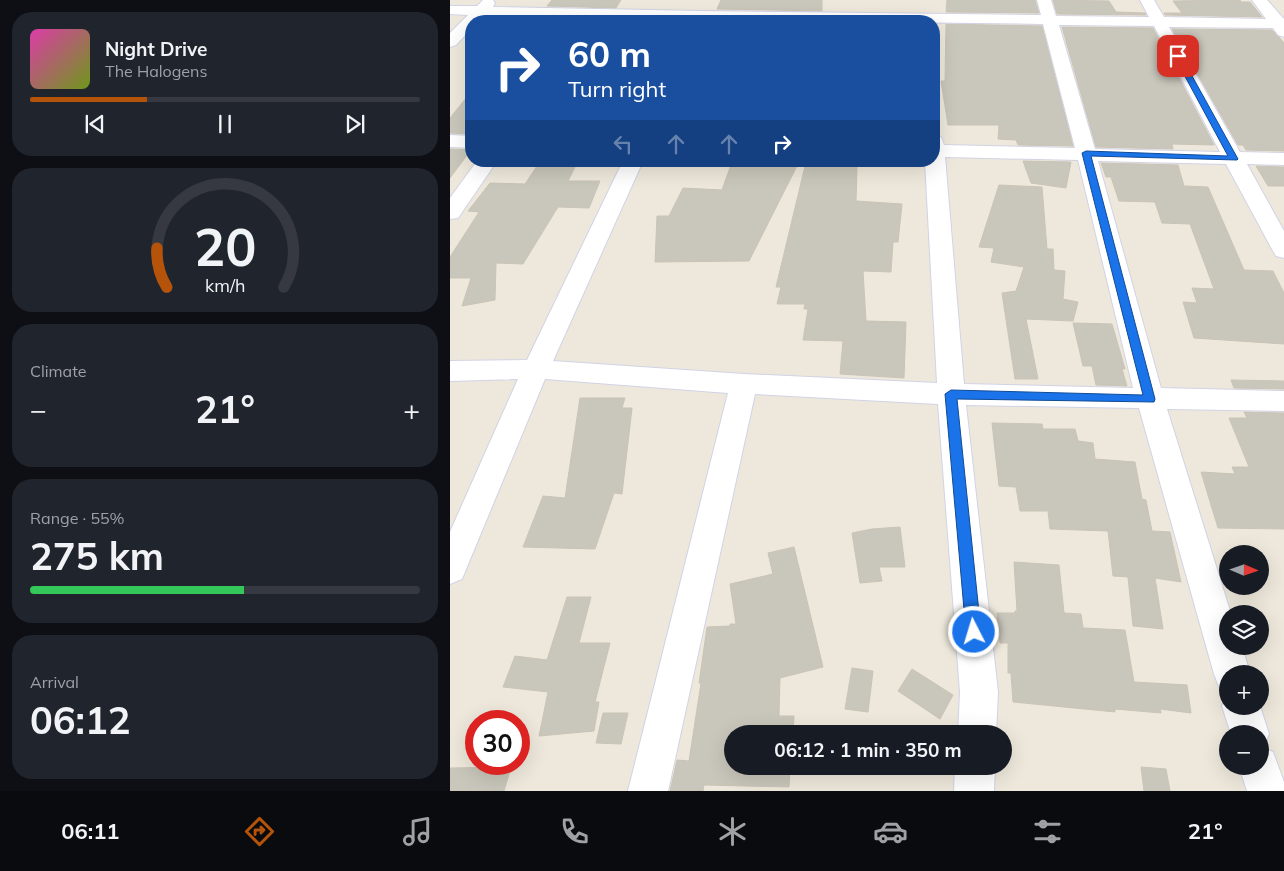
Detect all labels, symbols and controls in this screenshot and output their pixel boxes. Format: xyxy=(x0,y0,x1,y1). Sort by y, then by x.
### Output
text: 60 m xyxy=(568,32,651,76)
icon: right xyxy=(485,35,550,100)
pin xyxy=(1157,35,1199,77)
text: Night Drive xyxy=(105,37,207,61)
icon: arrive xyxy=(1164,42,1192,70)
text: The Halogens xyxy=(105,61,207,81)
text: Turn right xyxy=(568,75,666,103)
icon: previous xyxy=(81,110,109,138)
icon: pause xyxy=(211,110,239,138)
icon: next xyxy=(341,110,369,138)
icon: left xyxy=(609,130,637,158)
icon: ahead xyxy=(662,130,690,158)
icon: ahead xyxy=(715,130,743,158)
icon: right xyxy=(768,130,796,158)
text: 20 xyxy=(194,214,256,279)
text: km/h xyxy=(205,274,245,296)
text: Climate xyxy=(30,361,86,381)
text: 21° xyxy=(195,385,255,433)
text: − xyxy=(30,392,47,427)
text: + xyxy=(403,392,420,427)
text: Range · 55% xyxy=(30,508,125,528)
text: 275 km xyxy=(30,532,164,580)
north arrow xyxy=(1219,545,1269,595)
map controls xyxy=(1219,545,1269,775)
position arrow xyxy=(947,605,999,657)
button: layers xyxy=(1219,605,1269,655)
button: + xyxy=(1219,665,1269,715)
text: Arrival xyxy=(30,672,79,692)
text: 06:12 xyxy=(30,696,131,744)
speed limit sign: 30 xyxy=(465,710,530,775)
button: − xyxy=(1219,725,1269,775)
text: 06:12 · 1 min · 350 m xyxy=(774,738,962,762)
icon: directions xyxy=(242,814,277,849)
icon: music xyxy=(400,814,435,849)
icon: phone xyxy=(557,814,592,849)
icon: climate xyxy=(715,814,750,849)
icon: car xyxy=(873,814,908,849)
icon: filters xyxy=(1030,814,1065,849)
text: 06:11 xyxy=(61,817,120,845)
text: 21° xyxy=(1188,817,1223,845)

